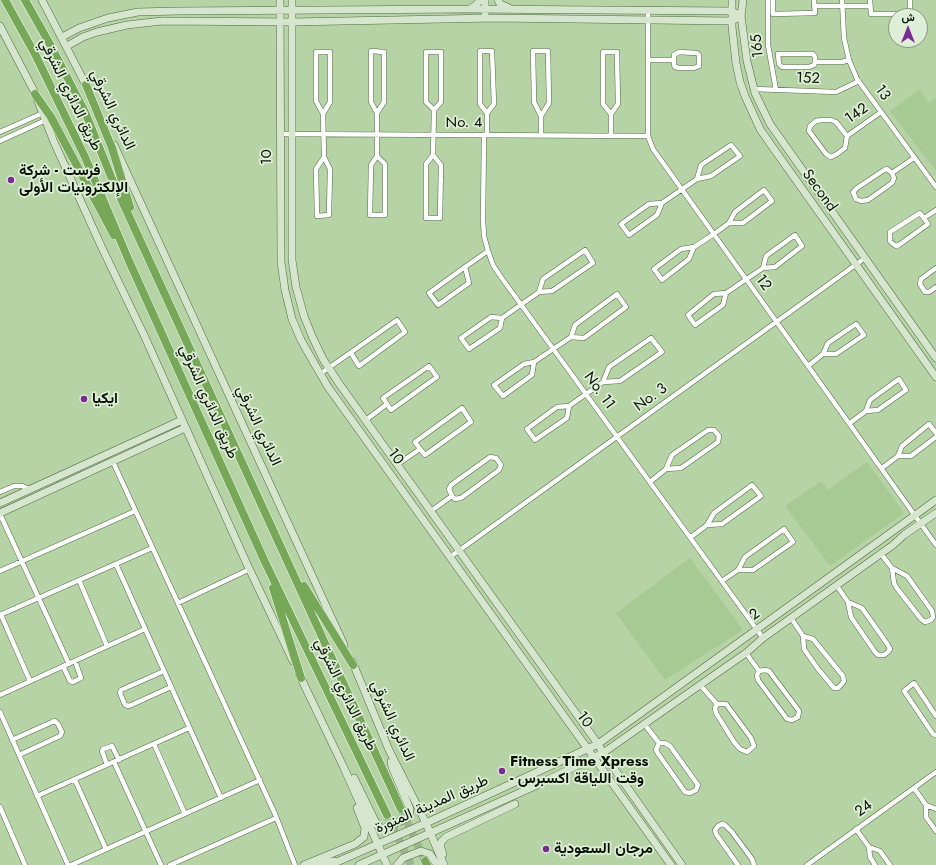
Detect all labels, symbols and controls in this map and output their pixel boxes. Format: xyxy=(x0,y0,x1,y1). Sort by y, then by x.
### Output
north arrow xyxy=(888,8,928,48)
text: ش xyxy=(901,9,915,25)
street label: 165 xyxy=(748,33,768,59)
street label: طريق الدائري الشرقي xyxy=(35,36,105,154)
street label: الدائري الشرقي xyxy=(86,67,138,153)
street label: 152 xyxy=(796,70,820,88)
street label: 13 xyxy=(870,82,894,104)
street label: 142 xyxy=(842,100,872,128)
street label: No. 4 xyxy=(446,114,482,132)
street label: 10 xyxy=(258,149,276,165)
place label: فرست - شركة الإلكترونيات الأولى xyxy=(19,162,128,197)
street label: Second xyxy=(798,166,840,216)
marker: فرست - شركة الإلكترونيات الأولى xyxy=(6,175,16,185)
street label: 12 xyxy=(751,272,775,294)
street label: طريق الدائري الشرقي xyxy=(175,342,241,462)
street label: No. 11 xyxy=(580,369,618,413)
street label: No. 3 xyxy=(631,380,671,416)
street label: الدائري الشرقي xyxy=(232,383,284,469)
place label: ايكيا xyxy=(92,390,118,408)
marker: ايكيا xyxy=(79,394,89,404)
street label: 10 xyxy=(383,445,407,469)
street label: 2 xyxy=(746,605,764,625)
street label: طريق الدائري الشرقي xyxy=(310,636,380,754)
street label: الدائري الشرقي xyxy=(366,678,418,764)
street label: 10 xyxy=(572,708,596,732)
place label: Fitness Time Xpress - وقت اللياقة اكسبرس xyxy=(510,753,648,788)
marker: Fitness Time Xpress - وقت اللياقة اكسبرس xyxy=(497,766,507,776)
street label: طريق المدينة المنورة xyxy=(373,772,491,838)
street label: 24 xyxy=(852,797,876,821)
place label: مرجان السعودية xyxy=(554,840,653,858)
marker: مرجان السعودية xyxy=(541,844,551,854)

